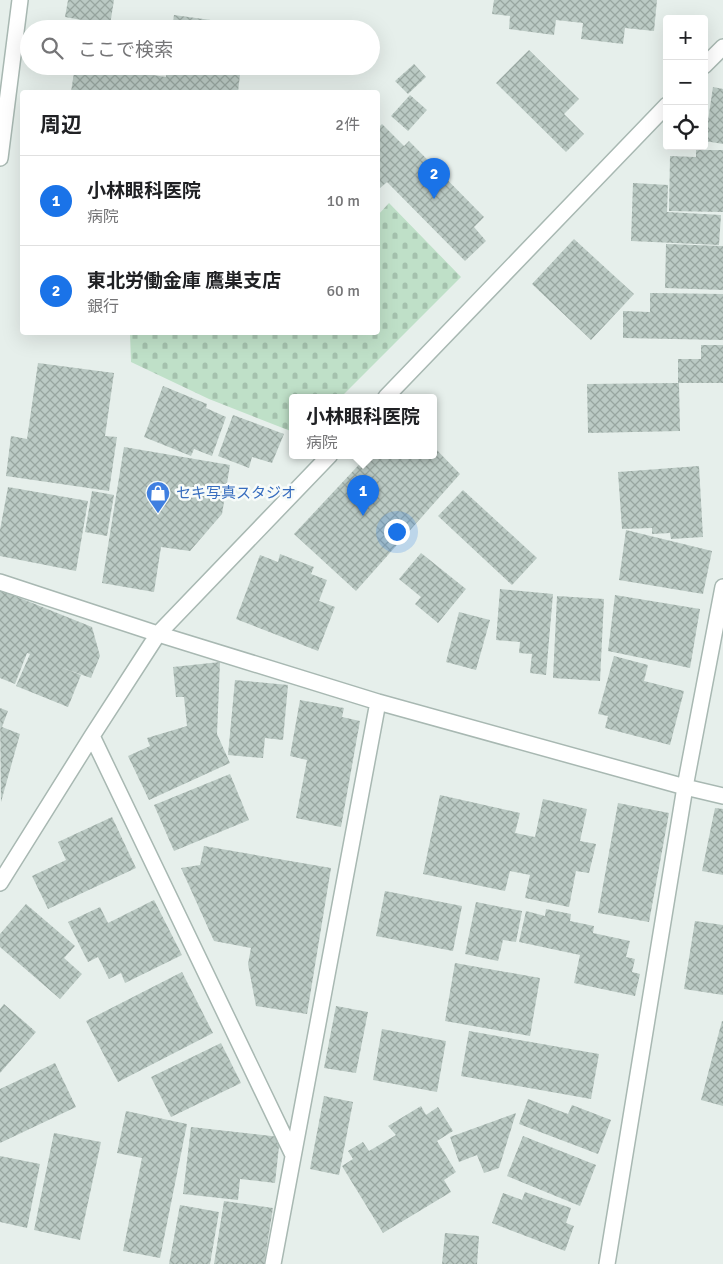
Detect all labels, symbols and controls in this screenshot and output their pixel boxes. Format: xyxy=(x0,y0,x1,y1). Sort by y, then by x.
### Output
map controls xyxy=(663,15,708,150)
button: + xyxy=(663,15,708,60)
search box xyxy=(20,20,380,75)
icon: search xyxy=(38,34,66,62)
text: ここで検索 xyxy=(78,38,173,62)
button: − xyxy=(663,60,708,105)
button: locate xyxy=(663,105,708,150)
text: 周辺 xyxy=(40,112,82,138)
text: 2件 xyxy=(335,115,360,135)
pin: 2 xyxy=(418,158,450,199)
text: 小林眼科医院 xyxy=(87,179,201,203)
text: 1 xyxy=(52,191,60,211)
text: 10 m xyxy=(326,191,360,211)
text: 病院 xyxy=(87,207,119,227)
text: 東北労働金庫 鷹巣支店 xyxy=(87,269,281,293)
text: 2 xyxy=(52,281,60,301)
text: 60 m xyxy=(326,281,360,301)
text: 銀行 xyxy=(87,297,119,317)
popup xyxy=(289,394,437,459)
text: 小林眼科医院 xyxy=(306,405,420,429)
text: 病院 xyxy=(306,433,338,453)
pin: 1 xyxy=(347,475,379,516)
shop icon: セキ写真スタジオ xyxy=(145,480,171,514)
place label: セキ写真スタジオ xyxy=(176,484,296,502)
your location xyxy=(384,519,410,545)

